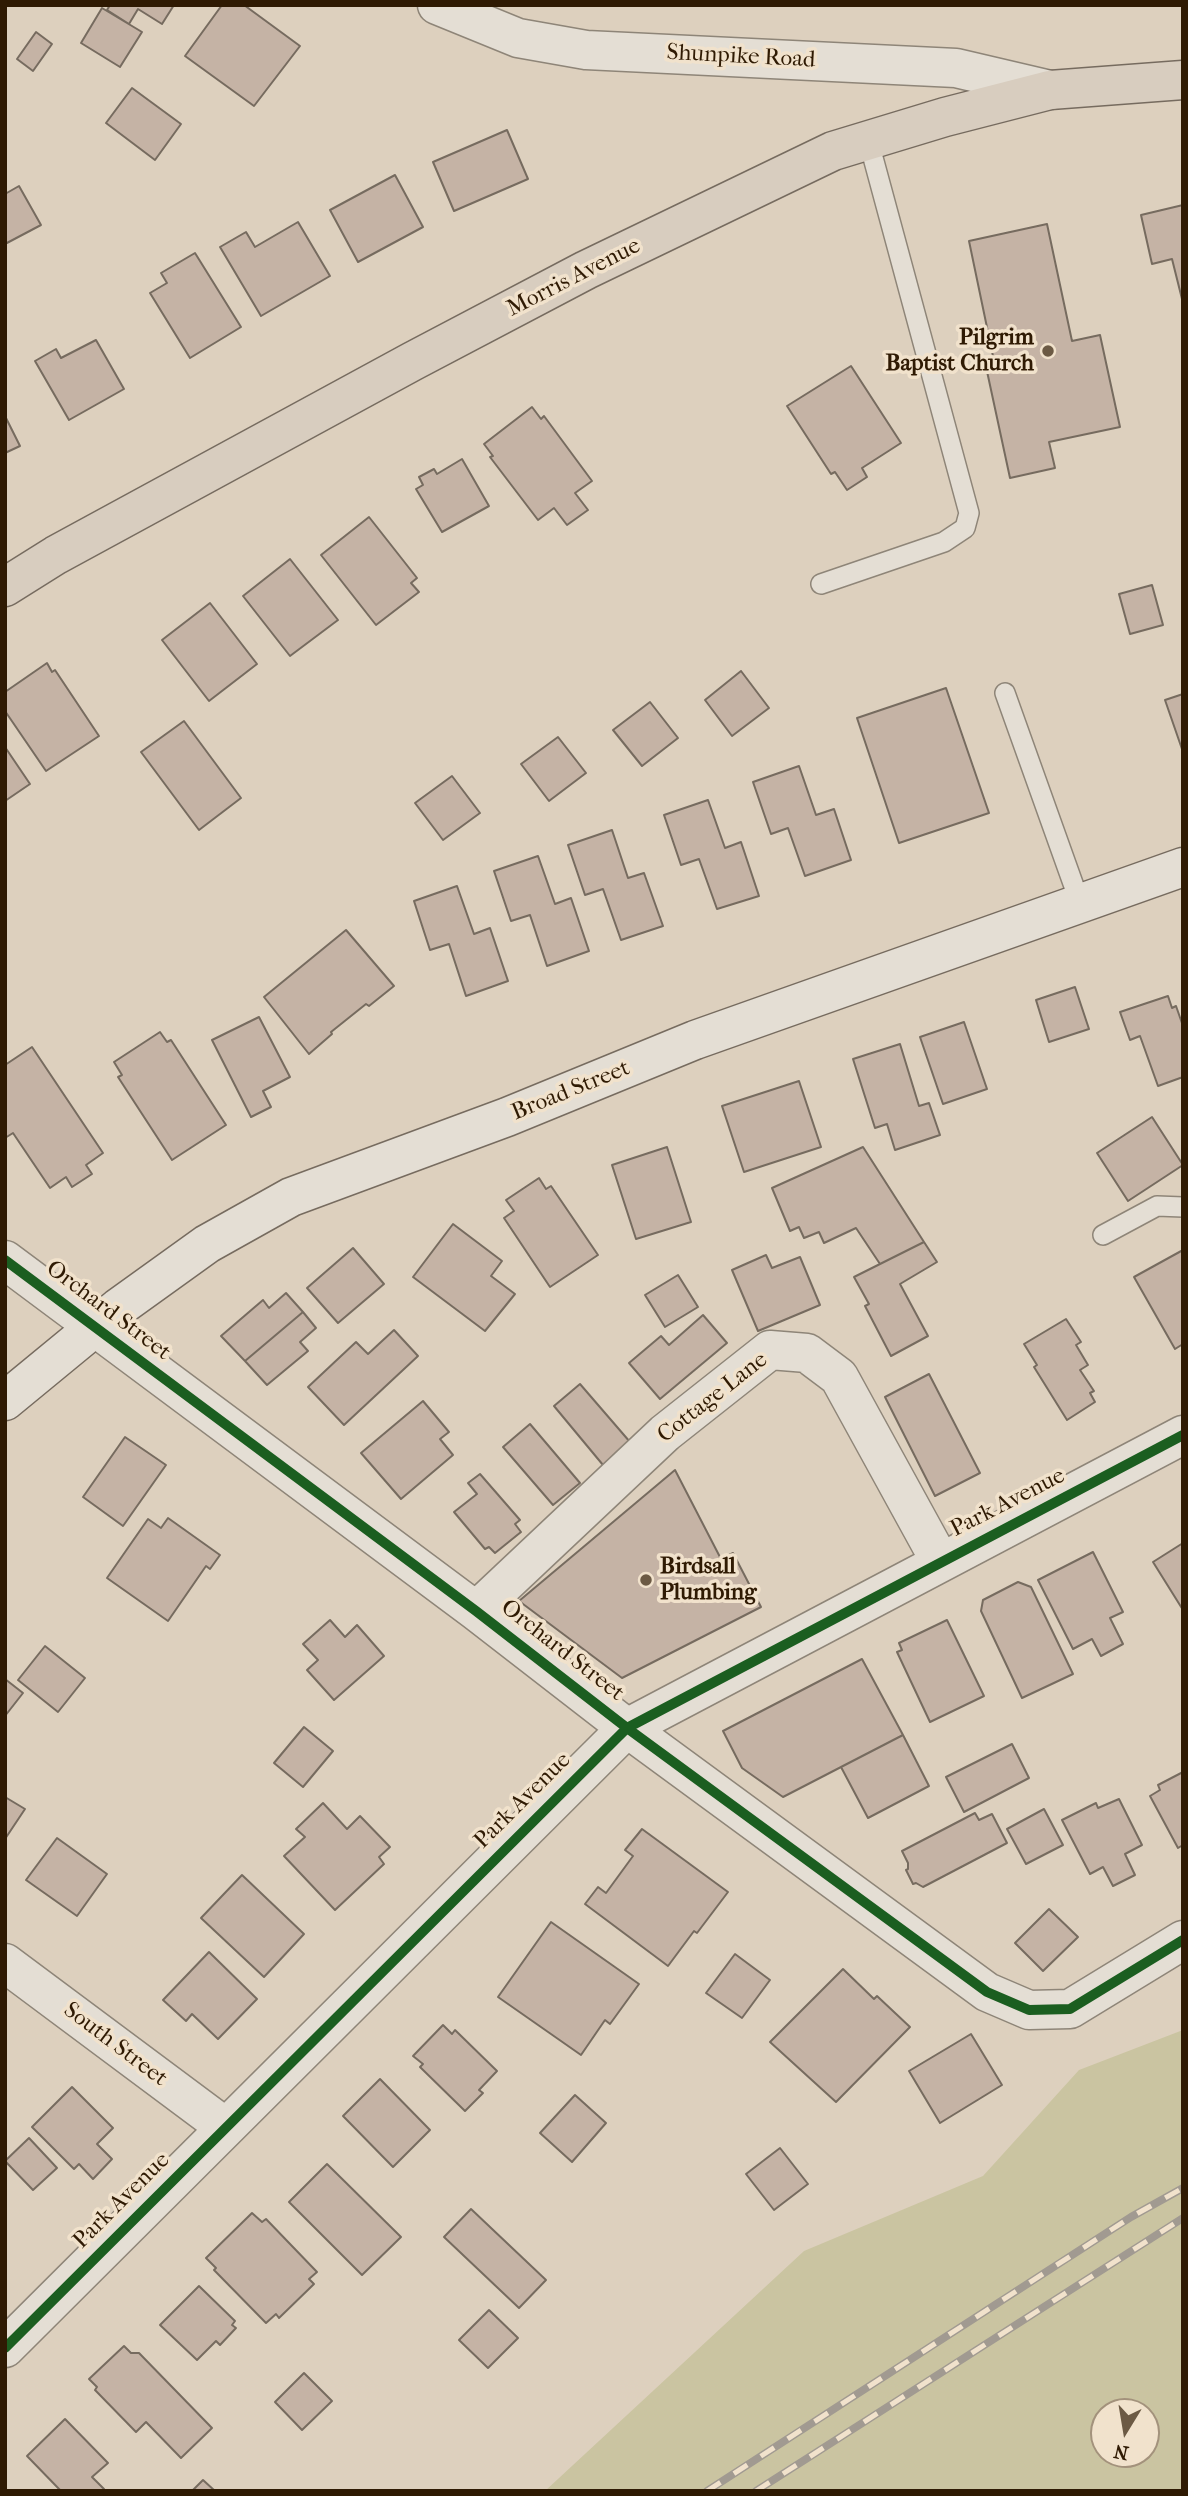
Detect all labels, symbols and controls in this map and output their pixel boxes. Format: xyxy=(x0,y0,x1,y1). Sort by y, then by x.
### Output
street label: Shunpike Road xyxy=(666,39,816,75)
street label: Morris Avenue xyxy=(503,233,645,323)
place label: Pilgrim Baptist Church xyxy=(886,324,1034,378)
marker: Pilgrim Baptist Church xyxy=(1040,343,1056,359)
street label: Broad Street xyxy=(508,1055,634,1127)
street label: Orchard Street xyxy=(40,1255,176,1367)
street label: Cottage Lane xyxy=(653,1347,773,1449)
street label: Park Avenue xyxy=(946,1462,1070,1544)
place label: Birdsall Plumbing xyxy=(660,1553,756,1607)
marker: Birdsall Plumbing xyxy=(638,1572,654,1588)
street label: Orchard Street xyxy=(495,1594,629,1708)
street label: Park Avenue xyxy=(469,1747,577,1855)
street label: South Street xyxy=(58,1997,172,2093)
street label: Park Avenue xyxy=(68,2147,176,2255)
north arrow xyxy=(1090,2398,1160,2468)
text: N xyxy=(1112,2439,1131,2464)

